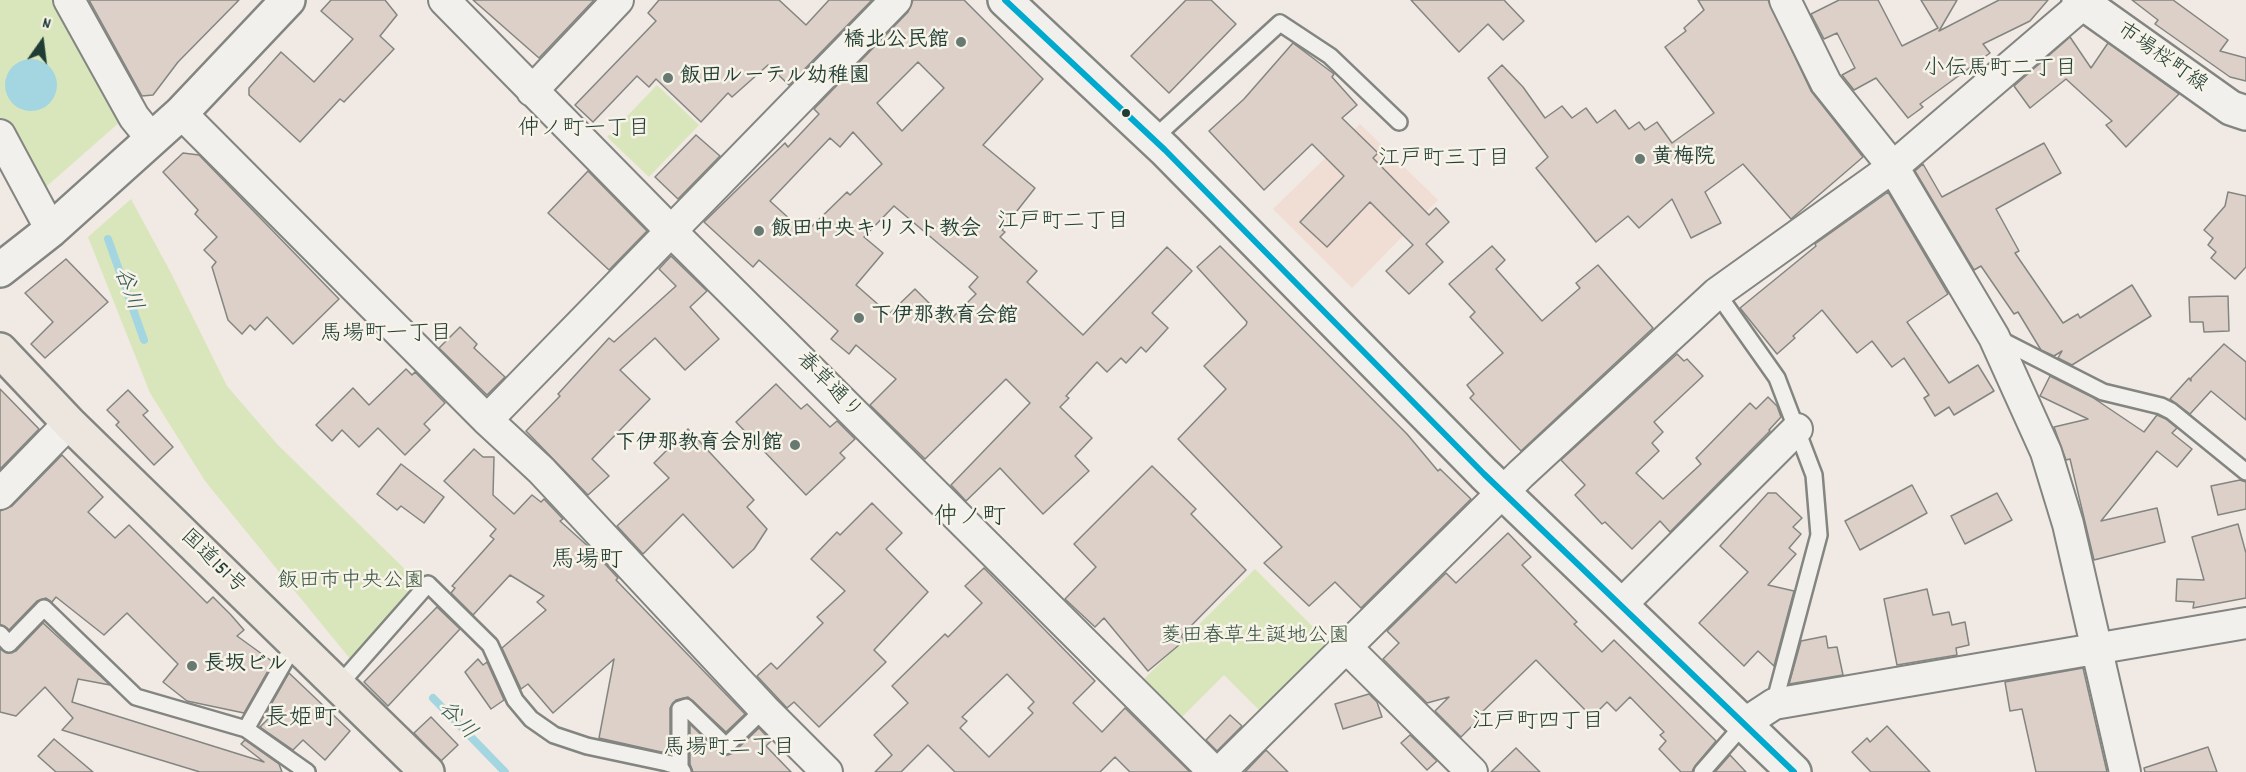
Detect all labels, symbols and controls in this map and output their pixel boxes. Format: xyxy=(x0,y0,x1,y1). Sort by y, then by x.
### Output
north arrow xyxy=(12,12,72,72)
text: N xyxy=(40,12,53,36)
street label: 市場桜町線 xyxy=(2111,19,2211,99)
place label: 橋北公民館 xyxy=(844,29,949,55)
marker: 橋北公民館 xyxy=(954,35,968,49)
district label: 小伝馬町二丁目 xyxy=(1923,58,2077,84)
place label: 飯田ルーテル幼稚園 xyxy=(680,65,870,91)
marker: 飯田ルーテル幼稚園 xyxy=(661,71,675,85)
unlabelled marker xyxy=(1120,107,1132,119)
district label: 仲ノ町一丁目 xyxy=(518,118,650,144)
place label: 黄梅院 xyxy=(1652,146,1715,172)
district label: 江戸町三丁目 xyxy=(1378,148,1510,174)
marker: 黄梅院 xyxy=(1633,152,1647,166)
district label: 江戸町二丁目 xyxy=(997,211,1129,237)
place label: 飯田中央キリスト教会 xyxy=(771,218,981,244)
marker: 飯田中央キリスト教会 xyxy=(752,224,766,238)
water label: 谷川 xyxy=(106,265,146,315)
place label: 下伊那教育会館 xyxy=(871,305,1018,331)
marker: 下伊那教育会館 xyxy=(852,311,866,325)
district label: 馬場町一丁目 xyxy=(320,323,452,349)
street label: 春草通り xyxy=(790,348,866,426)
place label: 下伊那教育会別館 xyxy=(615,432,783,458)
marker: 下伊那教育会別館 xyxy=(788,438,802,452)
district label: 仲ノ町 xyxy=(934,506,1006,534)
street label: 国道151号 xyxy=(174,525,250,601)
district label: 馬場町 xyxy=(551,549,623,577)
park label: 飯田市中央公園 xyxy=(278,570,424,596)
park label: 菱田春草生誕地公園 xyxy=(1161,625,1349,651)
place label: 長坂ビル xyxy=(204,653,288,679)
marker: 長坂ビル xyxy=(185,659,199,673)
water label: 谷川 xyxy=(431,697,481,747)
district label: 長姫町 xyxy=(265,707,337,735)
district label: 江戸町四丁目 xyxy=(1472,711,1604,737)
district label: 馬場町二丁目 xyxy=(663,737,795,763)

